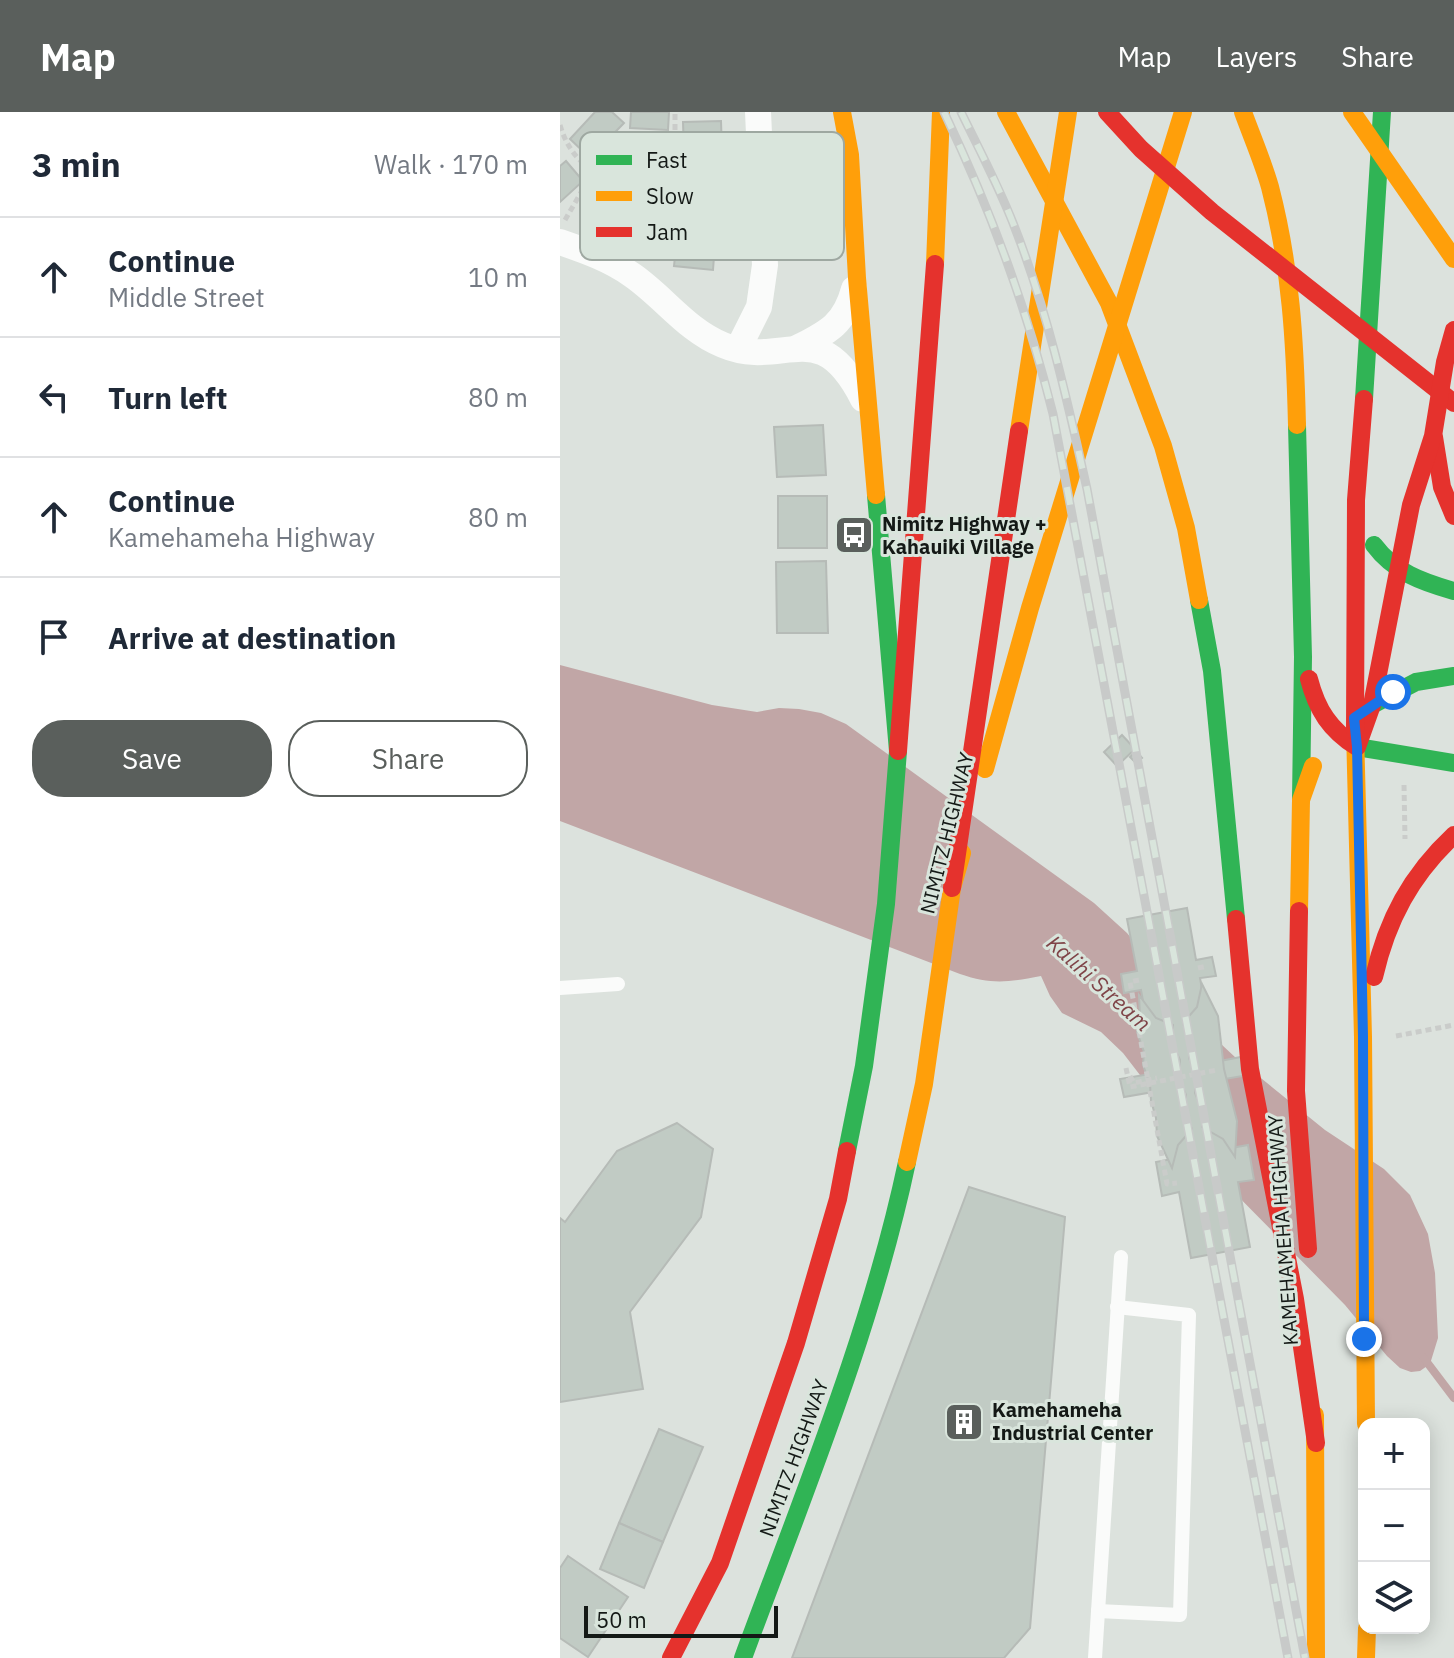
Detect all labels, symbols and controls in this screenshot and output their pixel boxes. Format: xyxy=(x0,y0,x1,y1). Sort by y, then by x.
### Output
text: Map xyxy=(40,32,116,81)
text: Map xyxy=(1117,38,1171,75)
text: Layers xyxy=(1215,38,1297,75)
text: Share xyxy=(1341,38,1414,75)
legend xyxy=(580,132,844,260)
text: 3 min xyxy=(32,142,121,186)
text: Fast xyxy=(646,145,687,174)
text: Walk · 170 m xyxy=(374,147,528,181)
text: Slow xyxy=(646,181,694,210)
text: Jam xyxy=(646,217,688,246)
text: Continue xyxy=(108,241,235,280)
icon: ahead xyxy=(32,255,76,299)
text: 10 m xyxy=(468,260,528,294)
text: Middle Street xyxy=(108,280,265,314)
icon: left xyxy=(32,375,76,419)
text: Turn left xyxy=(108,378,227,417)
text: 80 m xyxy=(468,380,528,414)
text: Continue xyxy=(108,481,235,520)
icon: ahead xyxy=(32,495,76,539)
text: 80 m xyxy=(468,500,528,534)
place label: Nimitz Highway + Kahauiki Village xyxy=(882,510,1047,560)
bus stop icon: Nimitz Highway + Kahauiki Village xyxy=(833,514,875,556)
text: Kamehameha Highway xyxy=(108,520,375,554)
icon: arrive xyxy=(32,615,76,659)
text: Arrive at destination xyxy=(108,618,396,657)
route start xyxy=(1375,674,1411,710)
button: Save xyxy=(32,720,272,797)
button: Share xyxy=(288,720,528,797)
street label: NIMITZ HIGHWAY xyxy=(913,749,980,916)
water label: Kalihi Stream xyxy=(1041,928,1158,1037)
street label: KAMEHAMEHA HIGHWAY xyxy=(1261,1114,1304,1346)
route end xyxy=(1346,1321,1382,1357)
street label: NIMITZ HIGHWAY xyxy=(753,1375,835,1540)
place label: Kamehameha Industrial Center xyxy=(992,1396,1153,1446)
building icon: Kamehameha Industrial Center xyxy=(943,1401,985,1443)
map controls xyxy=(1358,1418,1430,1634)
button: + xyxy=(1358,1418,1430,1490)
button: − xyxy=(1358,1490,1430,1562)
button: layers xyxy=(1358,1562,1430,1634)
scale bar xyxy=(584,1602,778,1638)
text: 50 m xyxy=(596,1605,647,1634)

